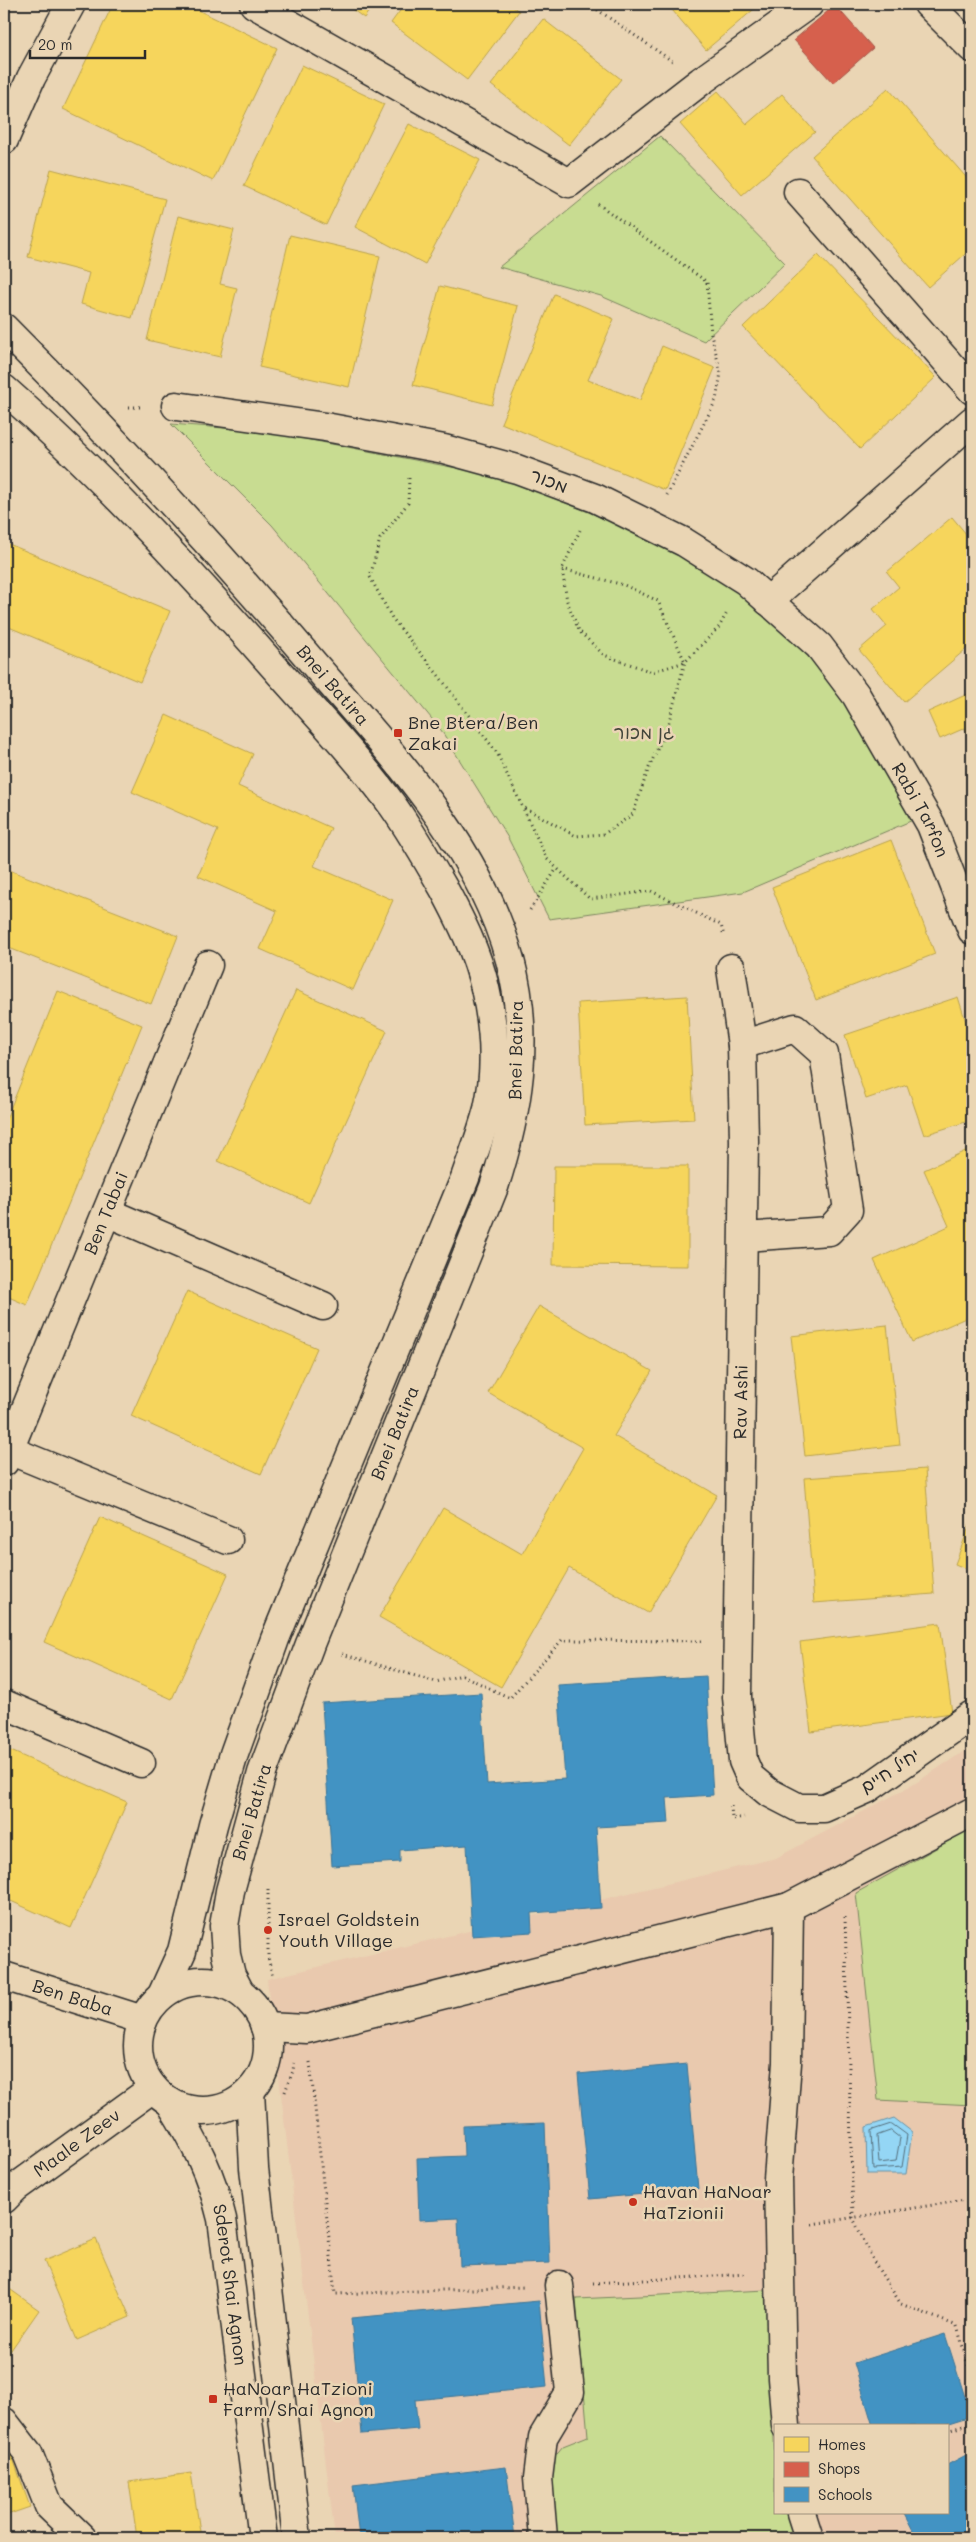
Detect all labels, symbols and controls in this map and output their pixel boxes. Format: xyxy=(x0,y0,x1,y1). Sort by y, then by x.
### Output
scale bar xyxy=(30,28,145,60)
text: 20 m xyxy=(38,34,72,54)
street label: מכור xyxy=(527,462,572,498)
street label: Bnei Batira xyxy=(292,639,375,730)
place label: Bne Btera/Ben Zakai xyxy=(408,710,538,755)
park label: גן מכור xyxy=(614,720,674,744)
marker: Bne Btera/Ben Zakai xyxy=(392,727,404,739)
street label: Rabi Tarfon xyxy=(887,758,955,860)
street label: Bnei Batira xyxy=(502,1000,528,1100)
street label: Ben Tabai xyxy=(77,1168,133,1258)
street label: Rav Ashi xyxy=(727,1364,753,1440)
street label: Bnei Batira xyxy=(364,1382,424,1483)
street label: יחיל חיים xyxy=(855,1742,924,1798)
street label: Bnei Batira xyxy=(226,1761,276,1863)
place label: Israel Goldstein Youth Village xyxy=(278,1907,420,1952)
marker: Israel Goldstein Youth Village xyxy=(262,1924,274,1936)
street label: Ben Baba xyxy=(30,1973,116,2021)
street label: Maale Zeev xyxy=(28,2103,125,2182)
place label: Havan HaNoar HaTzionii xyxy=(643,2179,772,2224)
marker: Havan HaNoar HaTzionii xyxy=(627,2196,639,2208)
street label: Sderot Shai Agnon xyxy=(208,2201,254,2367)
place label: HaNoar HaTzioni Farm/Shai Agnon xyxy=(223,2376,373,2421)
marker: HaNoar HaTzioni Farm/Shai Agnon xyxy=(207,2393,219,2405)
legend xyxy=(774,2424,948,2514)
text: Homes xyxy=(818,2434,866,2454)
text: Shops xyxy=(818,2458,860,2478)
text: Schools xyxy=(818,2484,873,2504)

